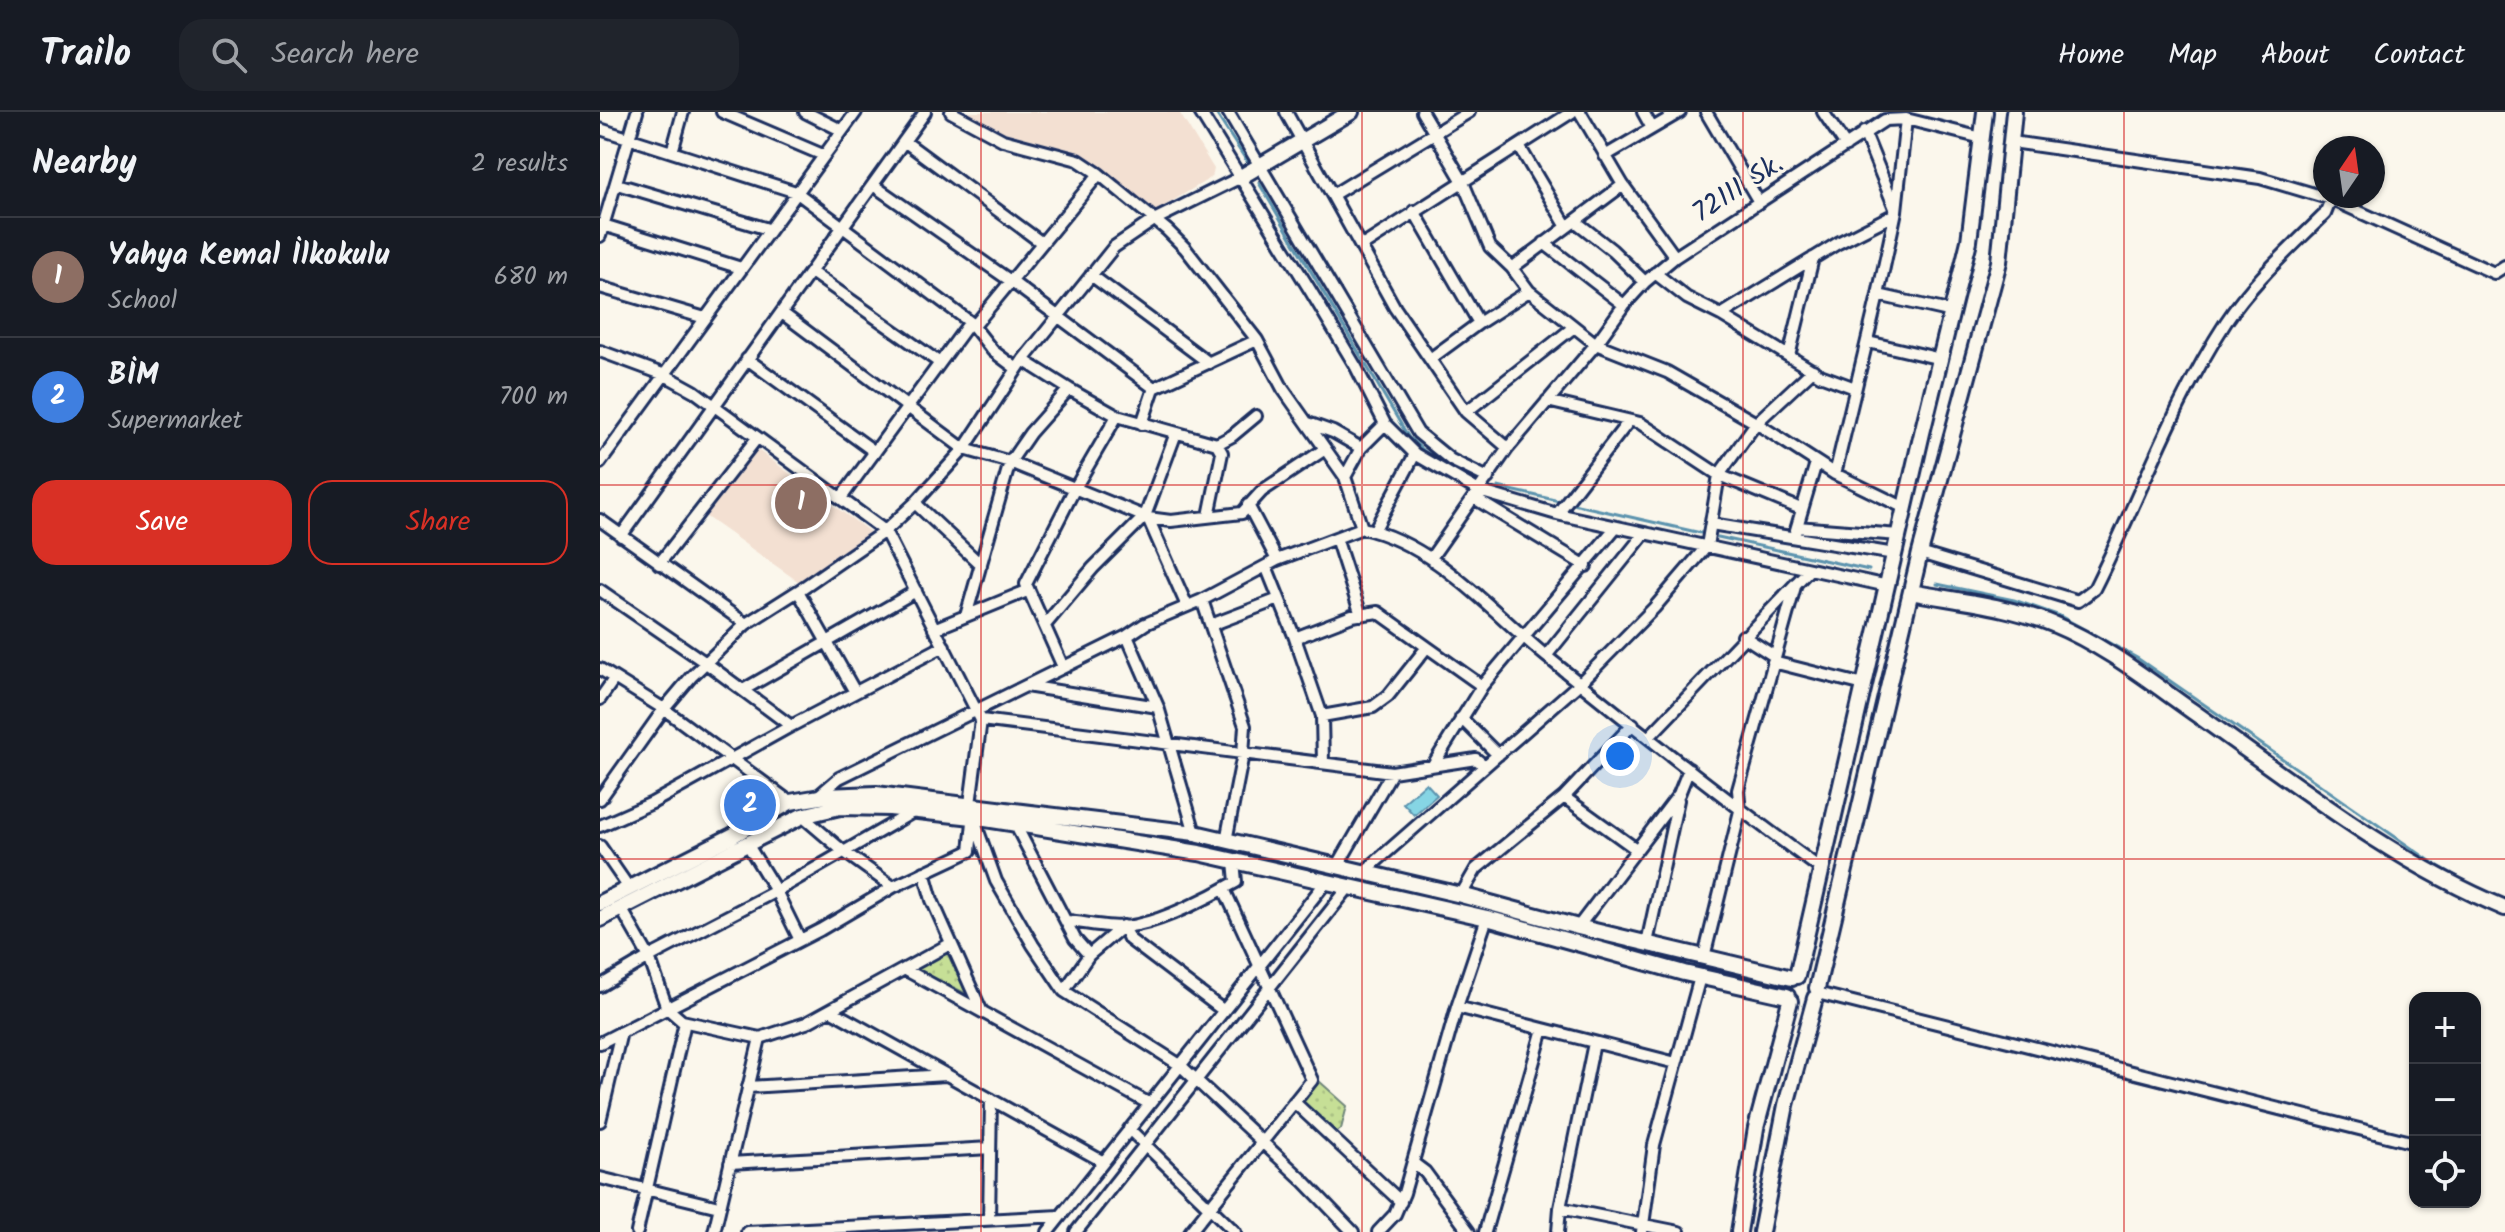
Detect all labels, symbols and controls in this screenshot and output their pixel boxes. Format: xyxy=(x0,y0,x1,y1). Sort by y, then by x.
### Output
search box xyxy=(179,19,739,91)
text: Trailo xyxy=(40,25,131,85)
text: Search here xyxy=(271,31,419,79)
icon: search xyxy=(207,33,251,77)
text: Home xyxy=(2058,33,2124,78)
text: Map xyxy=(2168,33,2217,78)
text: About xyxy=(2261,33,2329,78)
text: Contact xyxy=(2373,33,2465,78)
north arrow xyxy=(2313,136,2385,208)
text: Nearby xyxy=(32,137,137,191)
text: 2 results xyxy=(471,143,568,185)
street label: 72111 Sk. xyxy=(1684,143,1793,236)
text: Yahya Kemal İlkokulu xyxy=(108,232,389,280)
text: 1 xyxy=(54,256,62,298)
text: 680 m xyxy=(494,256,568,298)
text: School xyxy=(108,280,177,322)
text: BİM xyxy=(108,352,159,400)
text: 2 xyxy=(50,376,66,418)
text: 700 m xyxy=(499,376,568,418)
text: Supermarket xyxy=(108,400,243,442)
pin: 1 xyxy=(775,473,827,533)
button: Save xyxy=(32,480,292,565)
button: Share xyxy=(308,480,568,565)
your location xyxy=(1600,736,1640,776)
pin: 2 xyxy=(724,775,776,835)
map controls xyxy=(2409,992,2481,1208)
button: + xyxy=(2409,992,2481,1064)
button: − xyxy=(2409,1064,2481,1136)
button: locate xyxy=(2409,1136,2481,1208)

